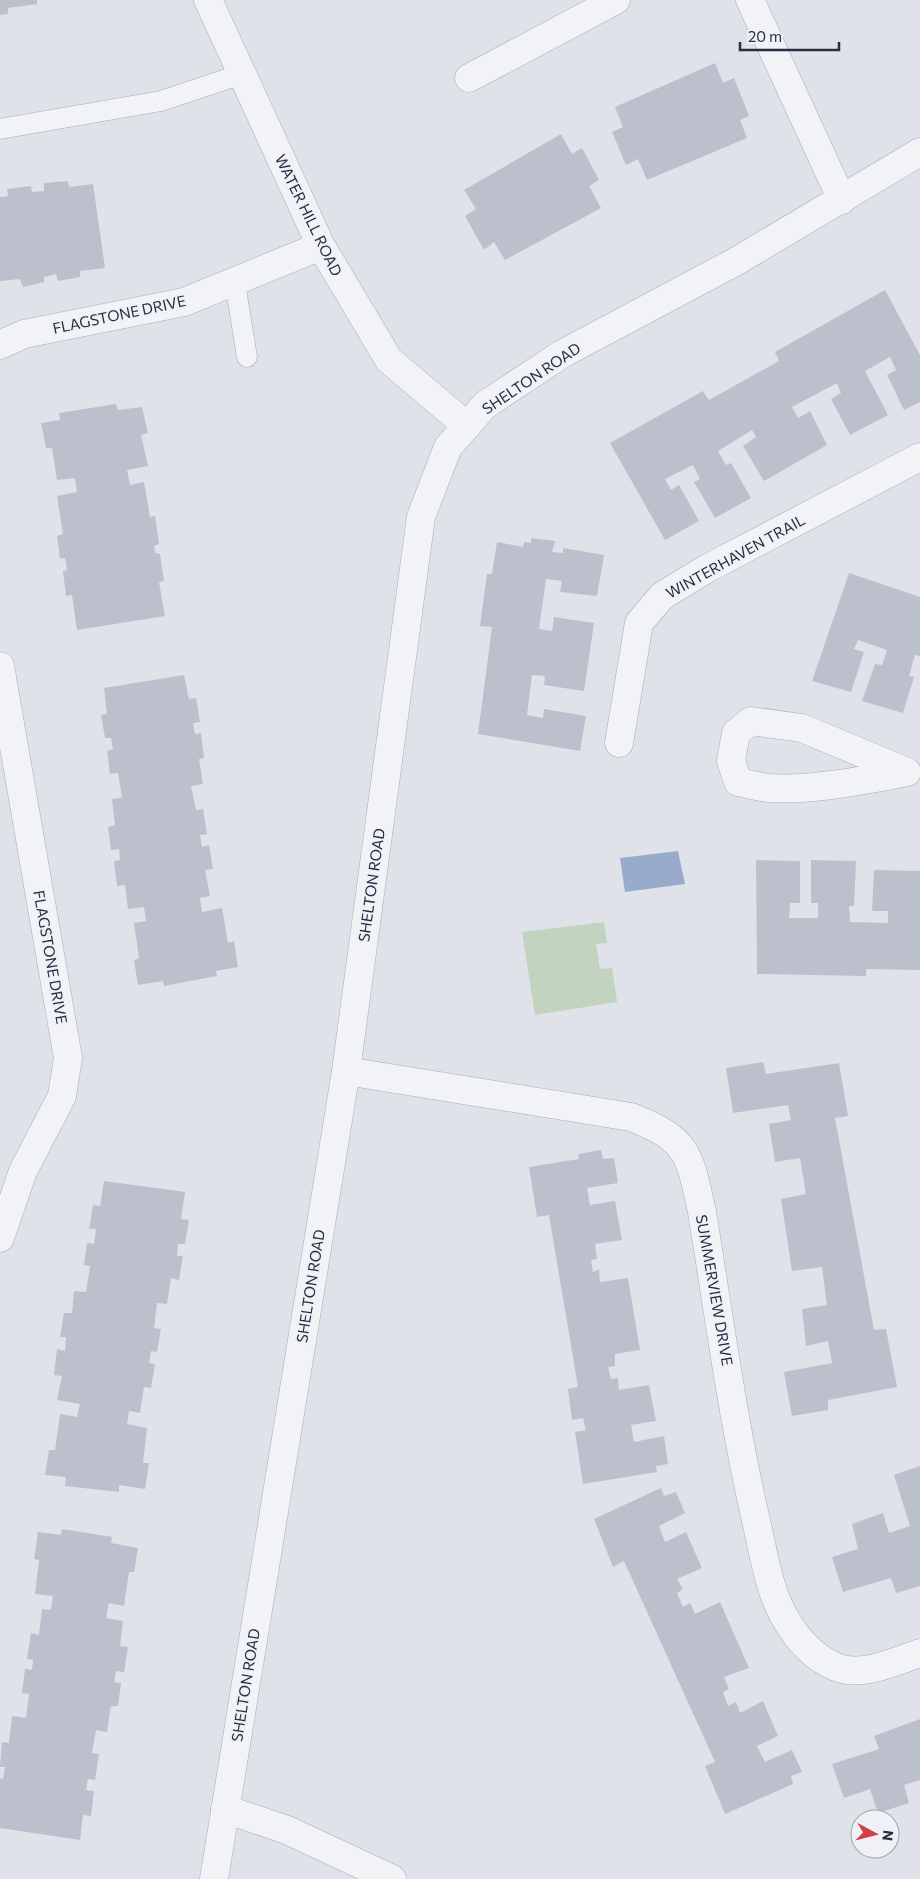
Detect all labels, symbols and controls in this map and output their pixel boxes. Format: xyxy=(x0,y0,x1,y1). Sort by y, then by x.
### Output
scale bar xyxy=(740,20,839,52)
text: 20 m xyxy=(748,27,782,45)
street label: WATER HILL ROAD xyxy=(272,151,346,279)
street label: FLAGSTONE DRIVE xyxy=(51,291,187,337)
street label: SHELTON ROAD xyxy=(478,338,584,418)
street label: WINTERHAVEN TRAIL xyxy=(662,510,808,602)
street label: SHELTON ROAD xyxy=(354,827,388,943)
street label: FLAGSTONE DRIVE xyxy=(30,889,72,1025)
street label: SUMMERVIEW DRIVE xyxy=(693,1213,737,1367)
street label: SHELTON ROAD xyxy=(292,1228,328,1344)
street label: SHELTON ROAD xyxy=(227,1627,263,1743)
north arrow xyxy=(850,1809,900,1859)
text: N xyxy=(879,1829,897,1842)

